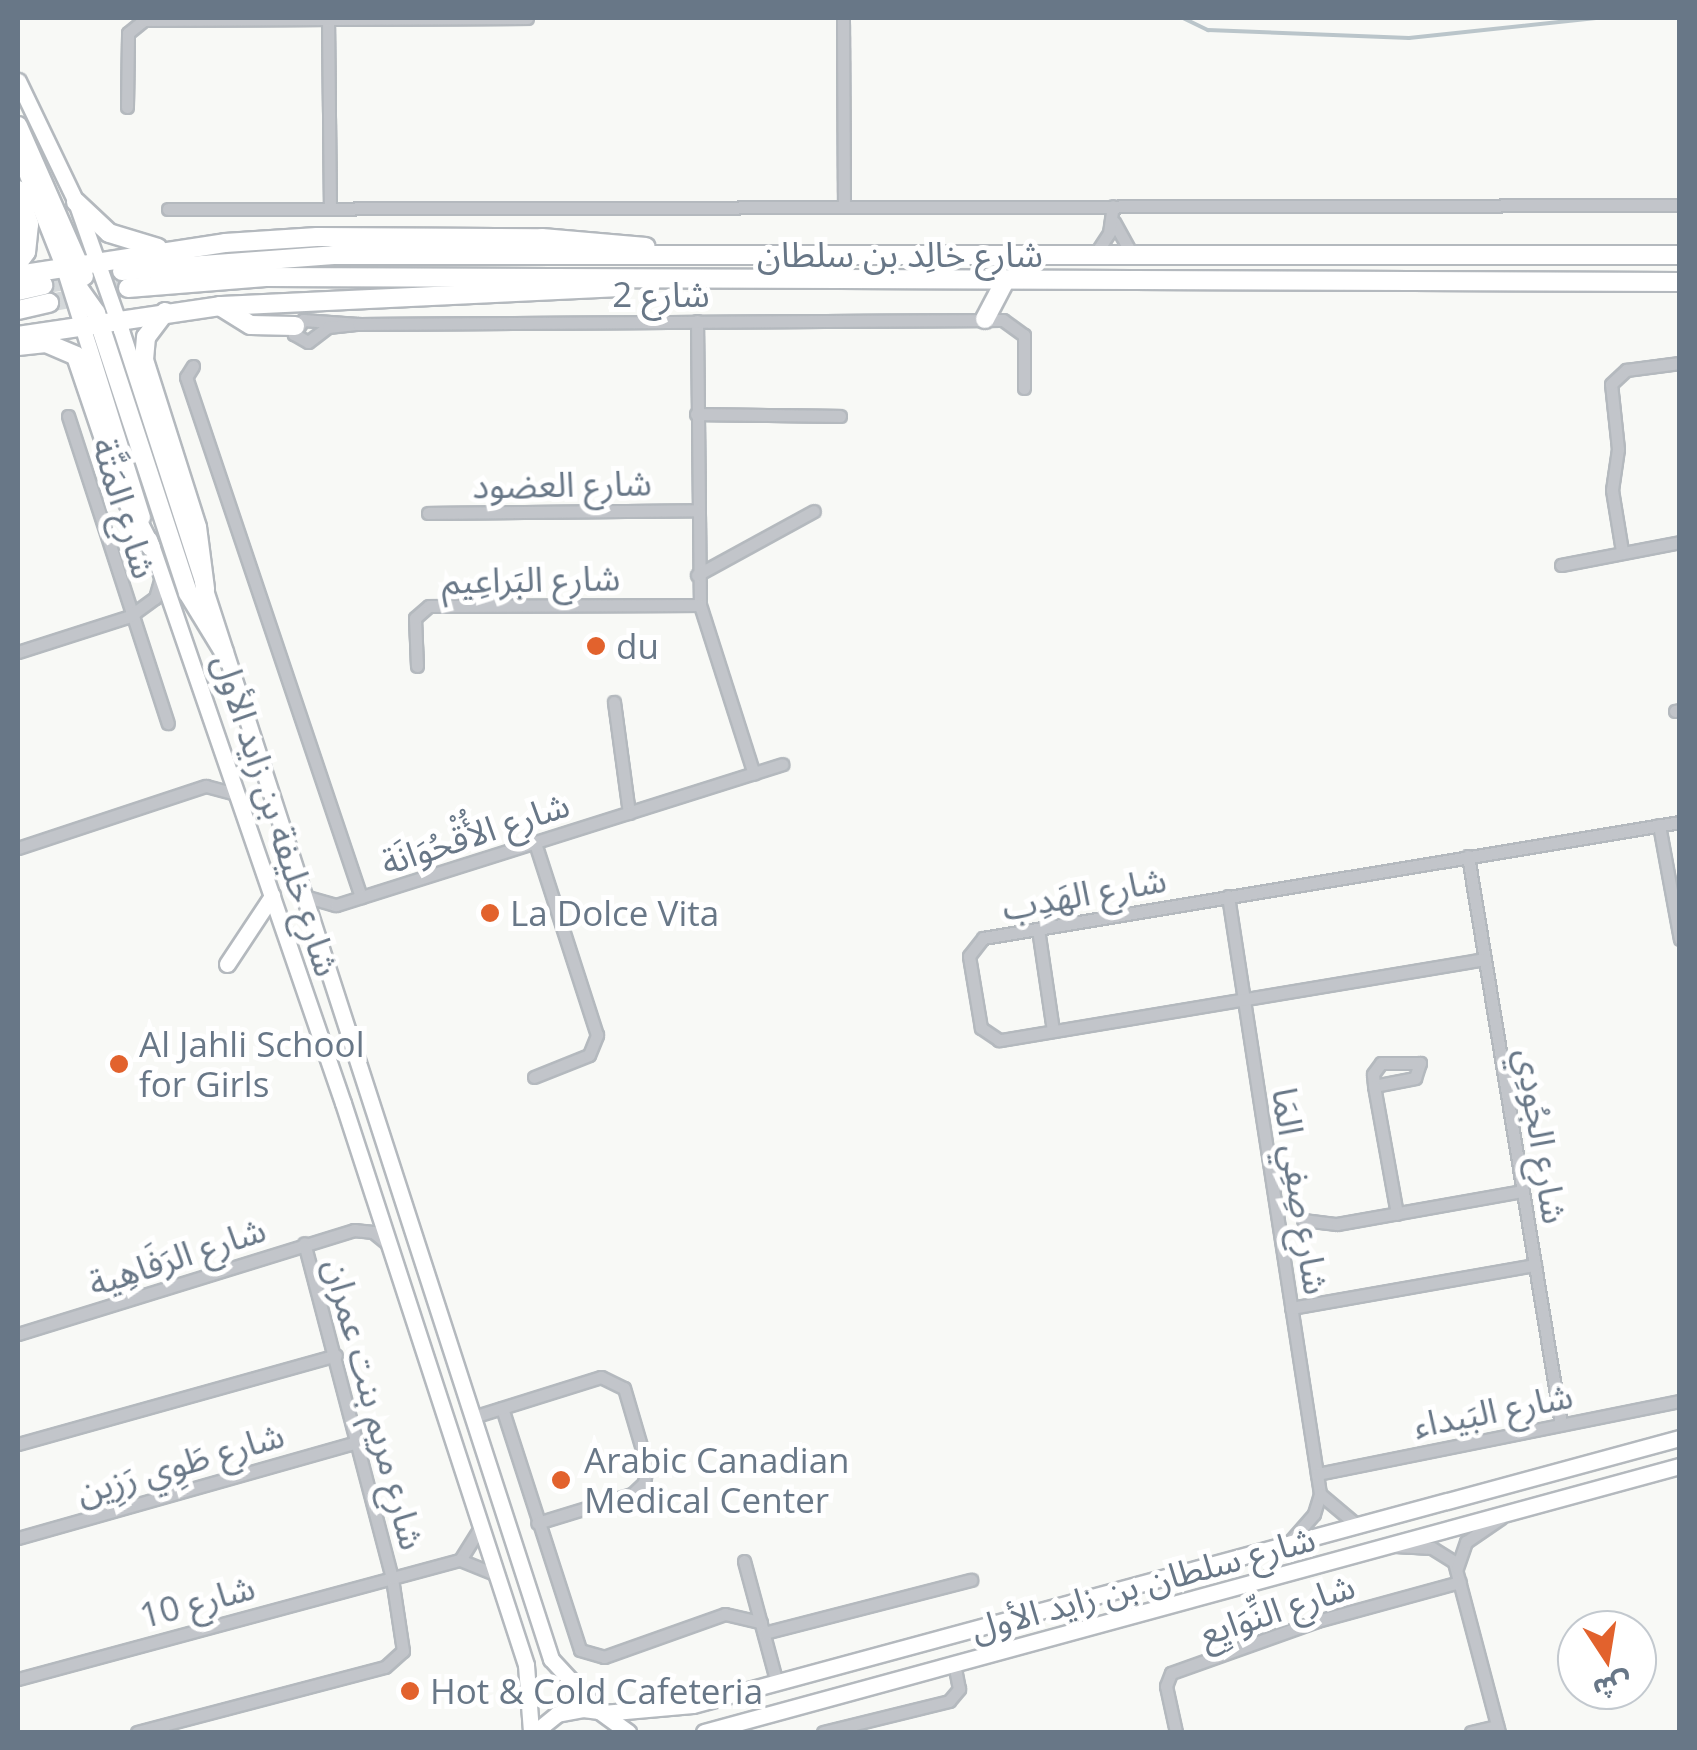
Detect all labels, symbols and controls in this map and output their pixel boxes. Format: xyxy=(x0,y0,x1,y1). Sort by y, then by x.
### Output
street label: شارع خالِد بن سلطان xyxy=(757,233,1043,275)
street label: شارع 2 xyxy=(612,273,710,315)
street label: شارع المَتَّة xyxy=(84,433,166,583)
street label: شارع العضود xyxy=(472,461,652,507)
street label: شارع البَراعِيم xyxy=(441,556,621,602)
place label: du xyxy=(616,625,659,667)
marker: du xyxy=(585,635,607,657)
street label: شارع خليفة بن زايد الأول xyxy=(205,649,349,981)
street label: شارع الأُقْحُوَانَة xyxy=(376,783,574,883)
street label: شارع الهَدِب xyxy=(999,858,1169,928)
place label: La Dolce Vita xyxy=(510,892,719,934)
marker: La Dolce Vita xyxy=(479,902,501,924)
place label: Al Jahli School for Girls xyxy=(139,1023,365,1105)
street label: شارع الجُودِي xyxy=(1507,1045,1577,1227)
marker: Al Jahli School for Girls xyxy=(108,1053,130,1075)
street label: شارع صِفِي المَا xyxy=(1264,1085,1338,1297)
street label: شارع الرَفَاهِية xyxy=(83,1208,271,1304)
street label: شارع مريم بنت عمران xyxy=(316,1254,434,1554)
street label: شارع البَيداء xyxy=(1410,1374,1576,1446)
street label: شارع طَوِي رَزِين xyxy=(71,1413,289,1513)
place label: Arabic Canadian Medical Center xyxy=(584,1439,850,1521)
marker: Arabic Canadian Medical Center xyxy=(548,1467,574,1493)
street label: شارع سلطان بن زايد الأول xyxy=(966,1517,1320,1649)
street label: شارع النِّوَايِع xyxy=(1194,1564,1360,1654)
street label: شارع 10 xyxy=(135,1566,259,1636)
north arrow xyxy=(1557,1610,1657,1710)
text: ش xyxy=(1590,1665,1636,1710)
place label: Hot & Cold Cafeteria xyxy=(430,1670,763,1712)
marker: Hot & Cold Cafeteria xyxy=(399,1680,421,1702)

